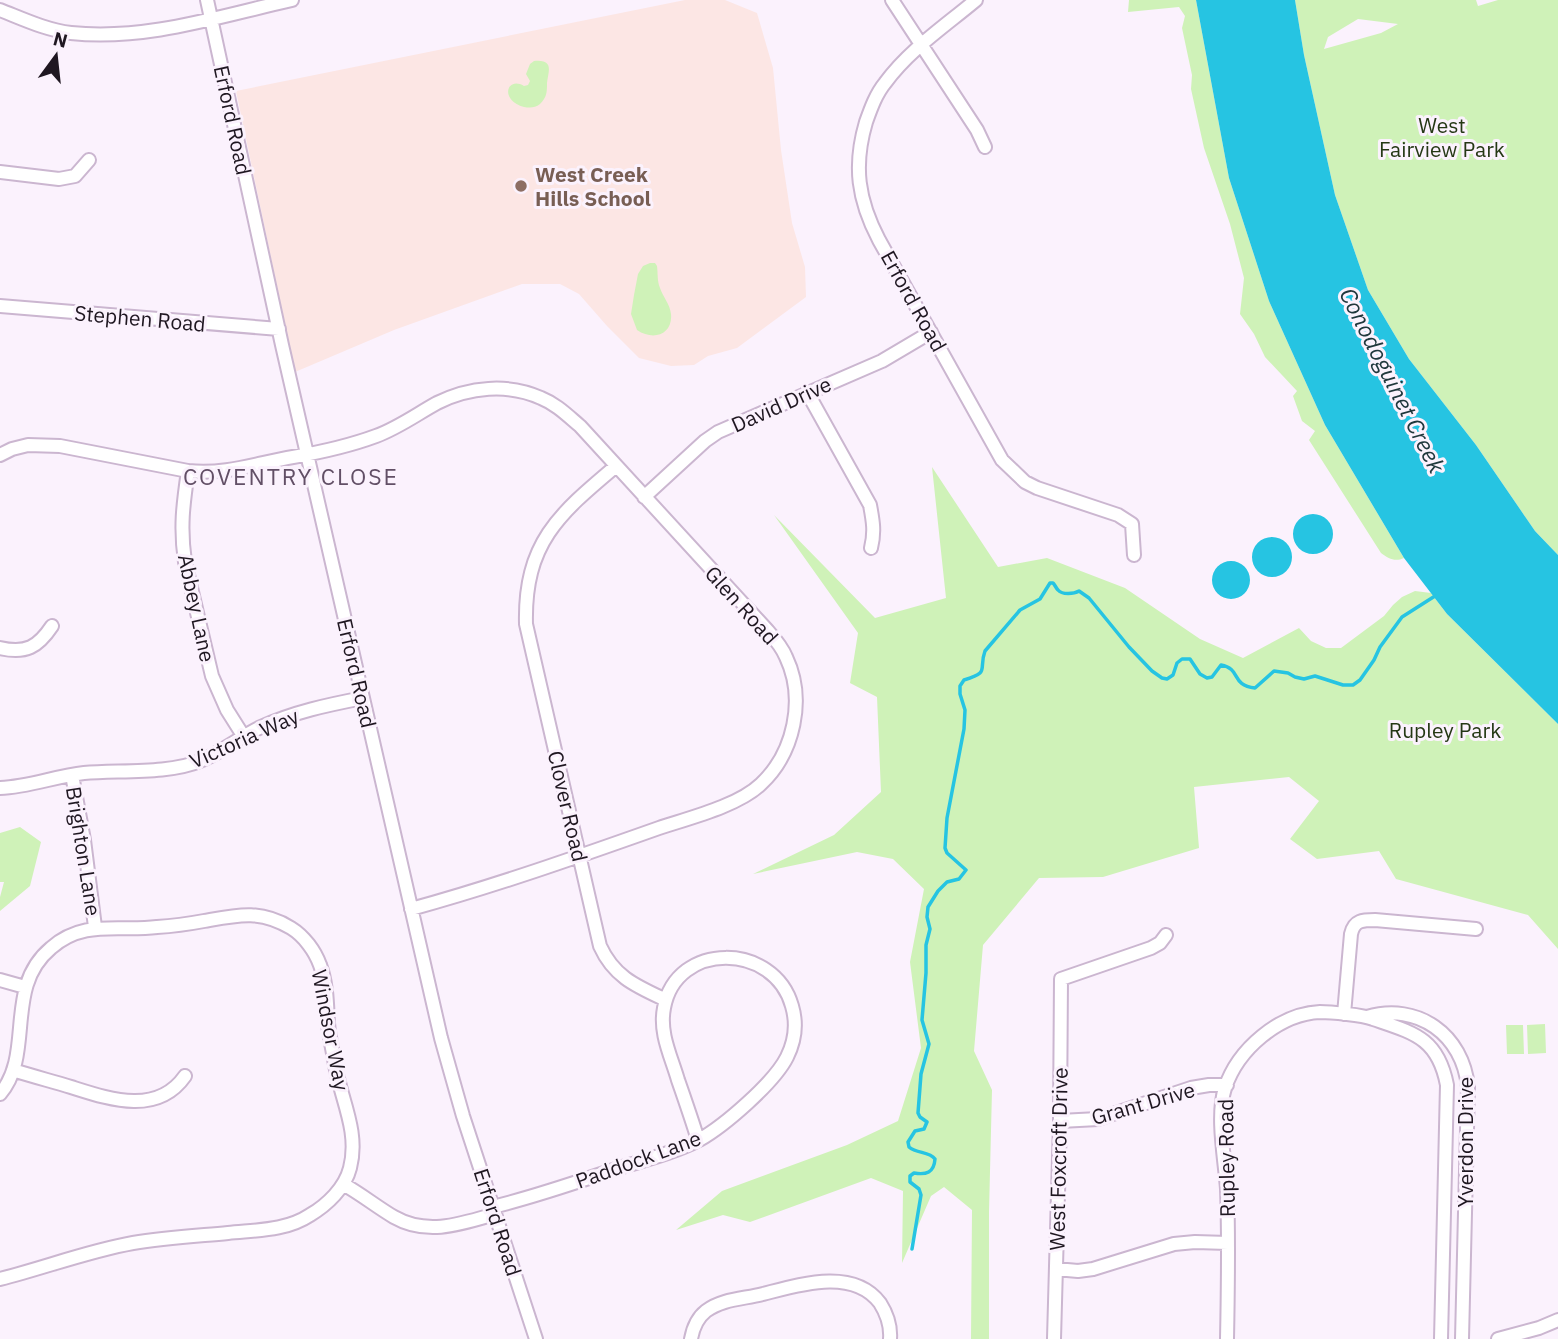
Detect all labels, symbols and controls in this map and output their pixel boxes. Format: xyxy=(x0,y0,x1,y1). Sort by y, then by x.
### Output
north arrow xyxy=(21,21,91,91)
text: N xyxy=(51,26,70,53)
street label: Erford Road xyxy=(208,63,258,177)
park label: West Fairview Park xyxy=(1379,111,1505,163)
place label: West Creek Hills School xyxy=(535,160,651,212)
marker: West Creek Hills School xyxy=(513,178,529,194)
street label: Erford Road xyxy=(875,245,953,357)
water label: Conodoguinet Creek xyxy=(1333,282,1453,479)
street label: Stephen Road xyxy=(73,298,207,338)
street label: David Drive xyxy=(727,370,835,438)
district label: COVENTRY CLOSE xyxy=(183,461,399,491)
street label: Abbey Lane xyxy=(172,551,222,665)
street label: Glen Road xyxy=(699,560,785,650)
street label: Erford Road xyxy=(331,616,383,730)
street label: Victoria Way xyxy=(185,701,304,775)
park label: Rupley Park xyxy=(1389,716,1501,744)
street label: Clover Road xyxy=(542,748,594,864)
street label: Brighton Lane xyxy=(60,784,108,918)
street label: Windsor Way xyxy=(306,967,357,1093)
street label: West Foxcroft Drive xyxy=(1042,1067,1074,1251)
street label: Grant Drive xyxy=(1088,1075,1198,1131)
street label: Yverdon Drive xyxy=(1451,1077,1479,1207)
street label: Rupley Road xyxy=(1211,1099,1241,1217)
street label: Paddock Lane xyxy=(571,1123,705,1195)
street label: Erford Road xyxy=(467,1165,529,1279)

